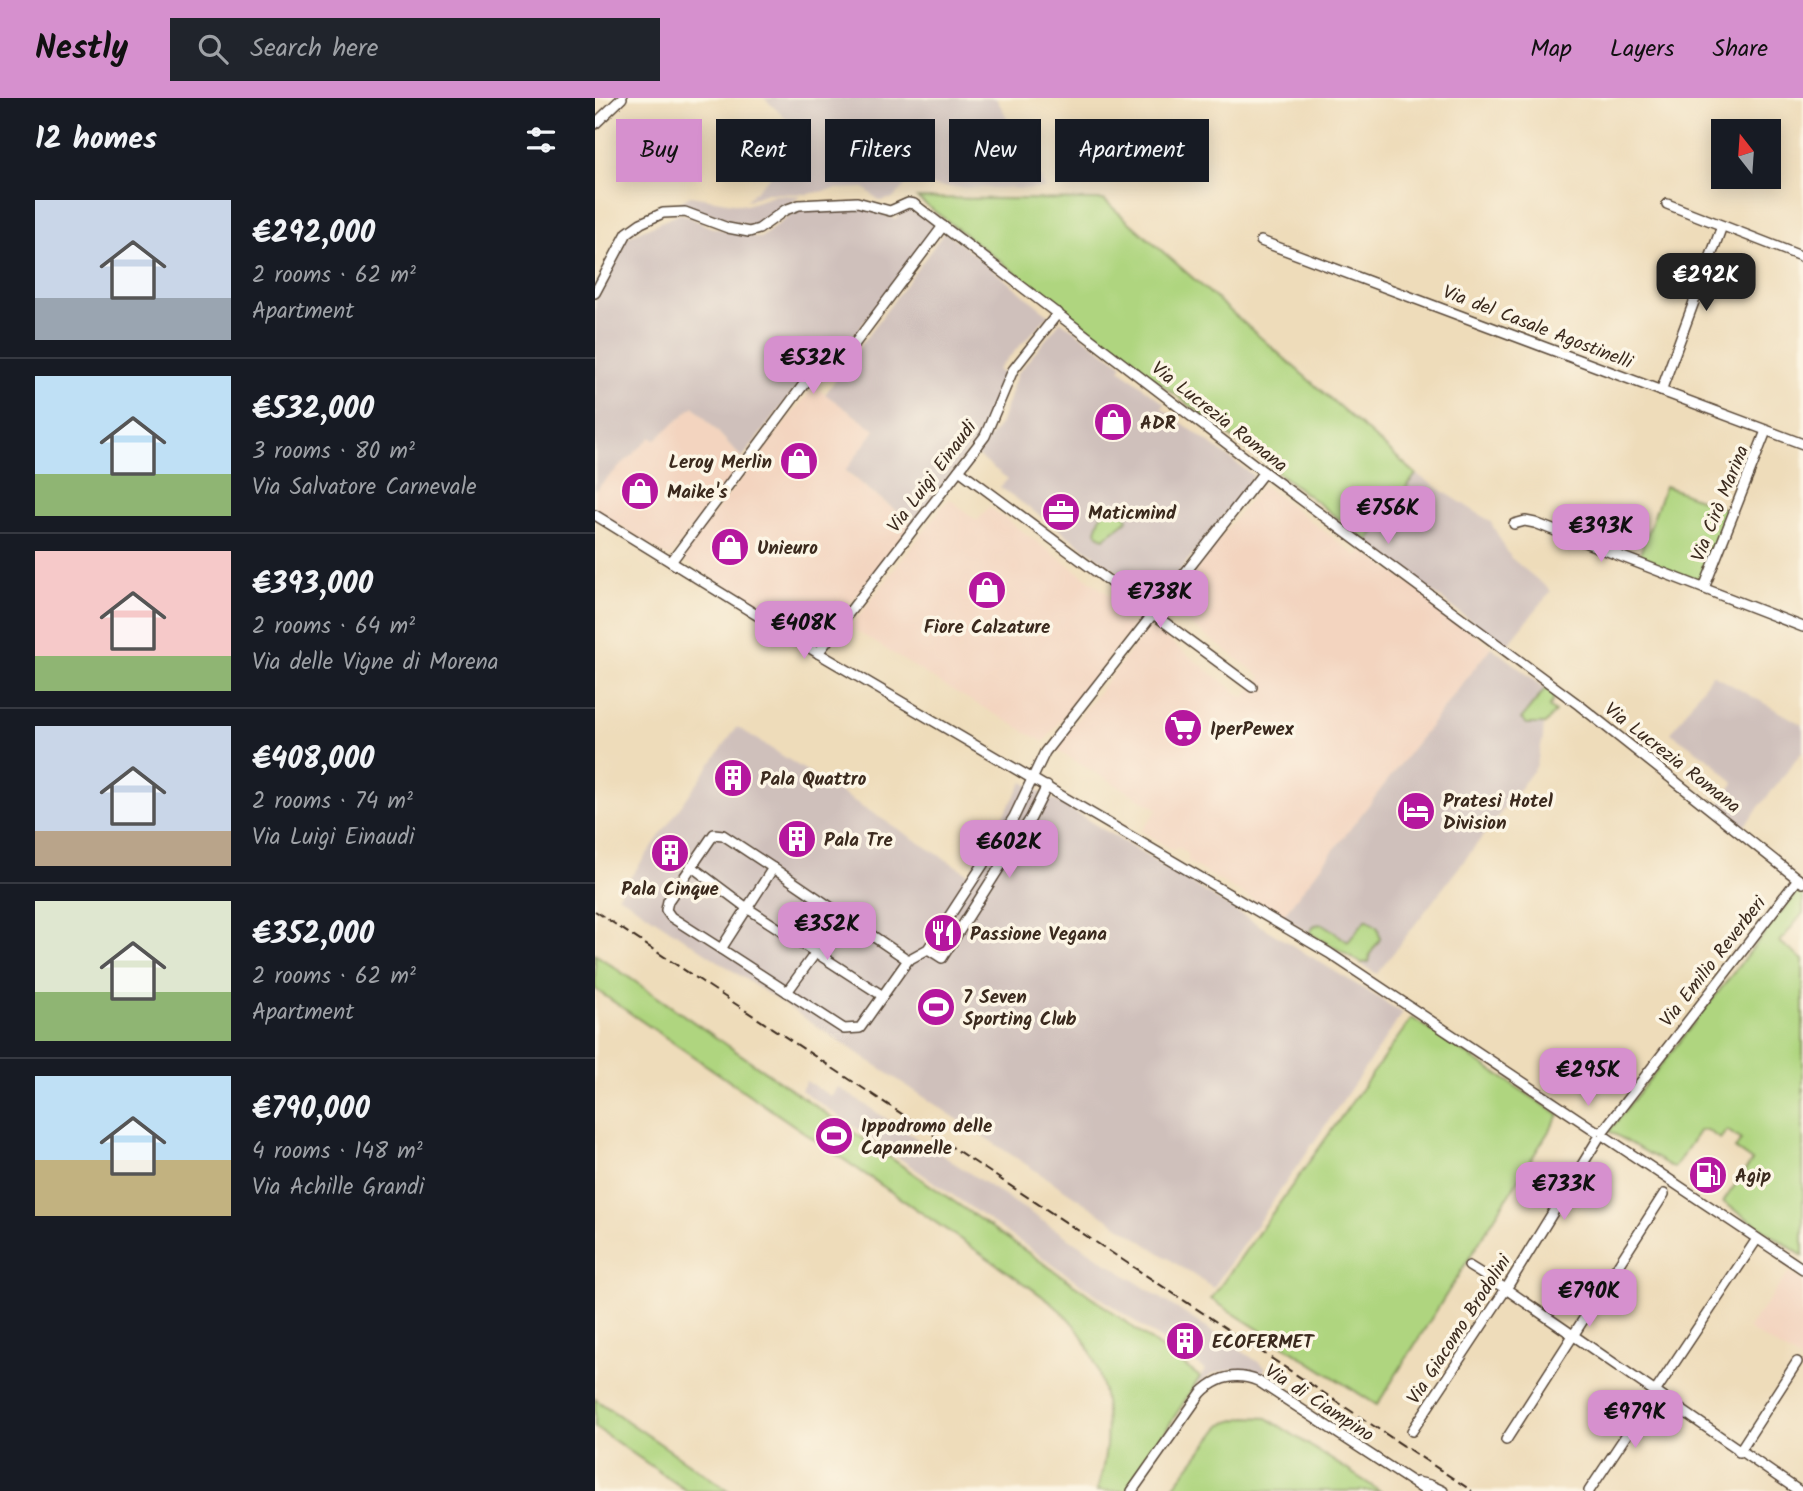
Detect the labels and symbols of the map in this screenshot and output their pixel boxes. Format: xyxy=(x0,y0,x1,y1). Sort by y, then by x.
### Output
north arrow xyxy=(1711,119,1781,189)
pin: €292K xyxy=(1657,254,1755,313)
street label: Via del Casale Agostinelli xyxy=(1438,278,1638,378)
pin: €532K xyxy=(764,336,862,396)
street label: Via Lucrezia Romana xyxy=(1144,355,1293,481)
shop icon: ADR xyxy=(1092,401,1134,443)
place label: ADR xyxy=(1140,409,1177,439)
street label: Via Luigi Einaudi xyxy=(880,413,986,540)
shop icon: Leroy Merlin xyxy=(778,440,820,482)
street label: Via Cirò Marina xyxy=(1684,441,1758,567)
place label: Leroy Merlin xyxy=(669,448,772,478)
shop icon: Maike's xyxy=(619,470,661,512)
place label: Maike's xyxy=(667,478,728,508)
pin: €756K xyxy=(1339,486,1437,546)
office icon: Maticmind xyxy=(1040,491,1082,533)
place label: Maticmind xyxy=(1088,499,1177,529)
pin: €393K xyxy=(1552,504,1650,564)
shop icon: Unieuro xyxy=(709,526,751,568)
place label: Unieuro xyxy=(757,534,818,564)
shop icon: Fiore Calzature xyxy=(966,569,1008,611)
pin: €738K xyxy=(1111,570,1209,630)
pin: €408K xyxy=(755,602,853,661)
place label: Fiore Calzature xyxy=(924,613,1050,643)
street label: Via Lucrezia Romana xyxy=(1597,696,1746,822)
supermarket icon: IperPewex xyxy=(1162,707,1204,749)
place label: IperPewex xyxy=(1210,715,1295,745)
building icon: Pala Quattro xyxy=(712,757,754,799)
place label: Pala Quattro xyxy=(760,765,867,795)
place label: Pratesi Hotel Division xyxy=(1443,787,1554,839)
hotel icon: Pratesi Hotel Division xyxy=(1395,790,1437,832)
building icon: Pala Tre xyxy=(776,818,818,860)
pin: €602K xyxy=(960,820,1058,880)
place label: Pala Tre xyxy=(824,826,893,856)
building icon: Pala Cinque xyxy=(649,832,691,874)
place label: Pala Cinque xyxy=(621,875,719,905)
street label: Via Emilio Reverberi xyxy=(1653,889,1775,1034)
pin: €352K xyxy=(778,902,876,962)
restaurant icon: Passione Vegana xyxy=(922,912,964,954)
place label: Passione Vegana xyxy=(970,920,1107,950)
place label: 7 Seven Sporting Club xyxy=(963,983,1077,1035)
sports icon: 7 Seven Sporting Club xyxy=(915,986,957,1028)
pin: €295K xyxy=(1539,1048,1637,1108)
place label: Ippodromo delle Capannelle xyxy=(861,1112,992,1164)
sports icon: Ippodromo delle Capannelle xyxy=(813,1115,855,1157)
fuel station icon: Agip xyxy=(1687,1154,1729,1196)
pin: €733K xyxy=(1515,1162,1613,1222)
place label: Agip xyxy=(1735,1162,1771,1192)
street label: Via Giacomo Brodolini xyxy=(1400,1248,1520,1411)
pin: €790K xyxy=(1540,1270,1638,1329)
building icon: ECOFERMET xyxy=(1164,1320,1206,1362)
place label: ECOFERMET xyxy=(1212,1328,1315,1358)
street label: Via di Ciampino xyxy=(1258,1357,1380,1450)
pin: €979K xyxy=(1586,1390,1684,1450)

